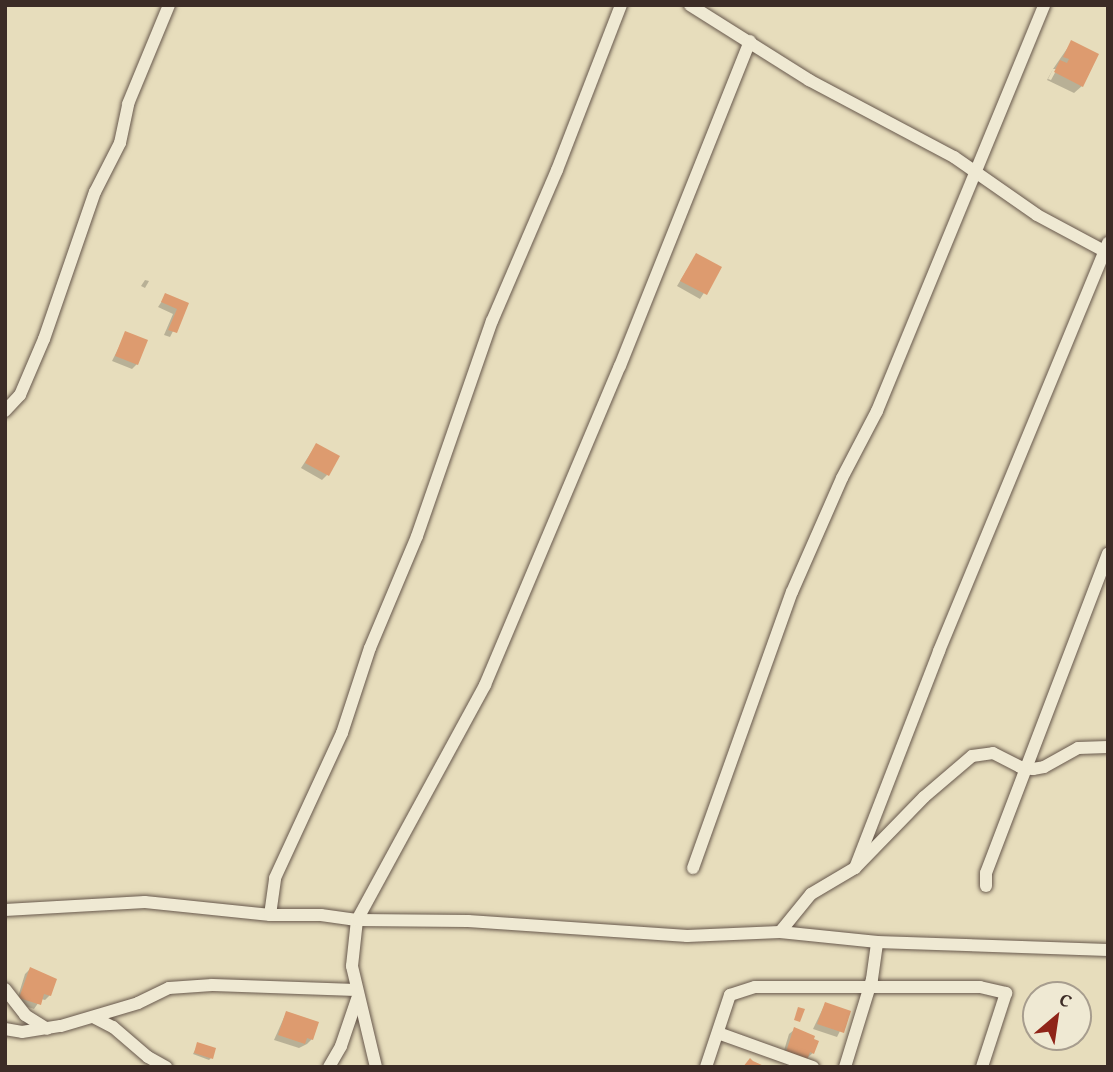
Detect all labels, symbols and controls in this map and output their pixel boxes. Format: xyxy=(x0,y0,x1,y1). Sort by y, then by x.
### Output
north arrow xyxy=(1022,981,1092,1051)
text: С xyxy=(1055,985,1078,1014)

